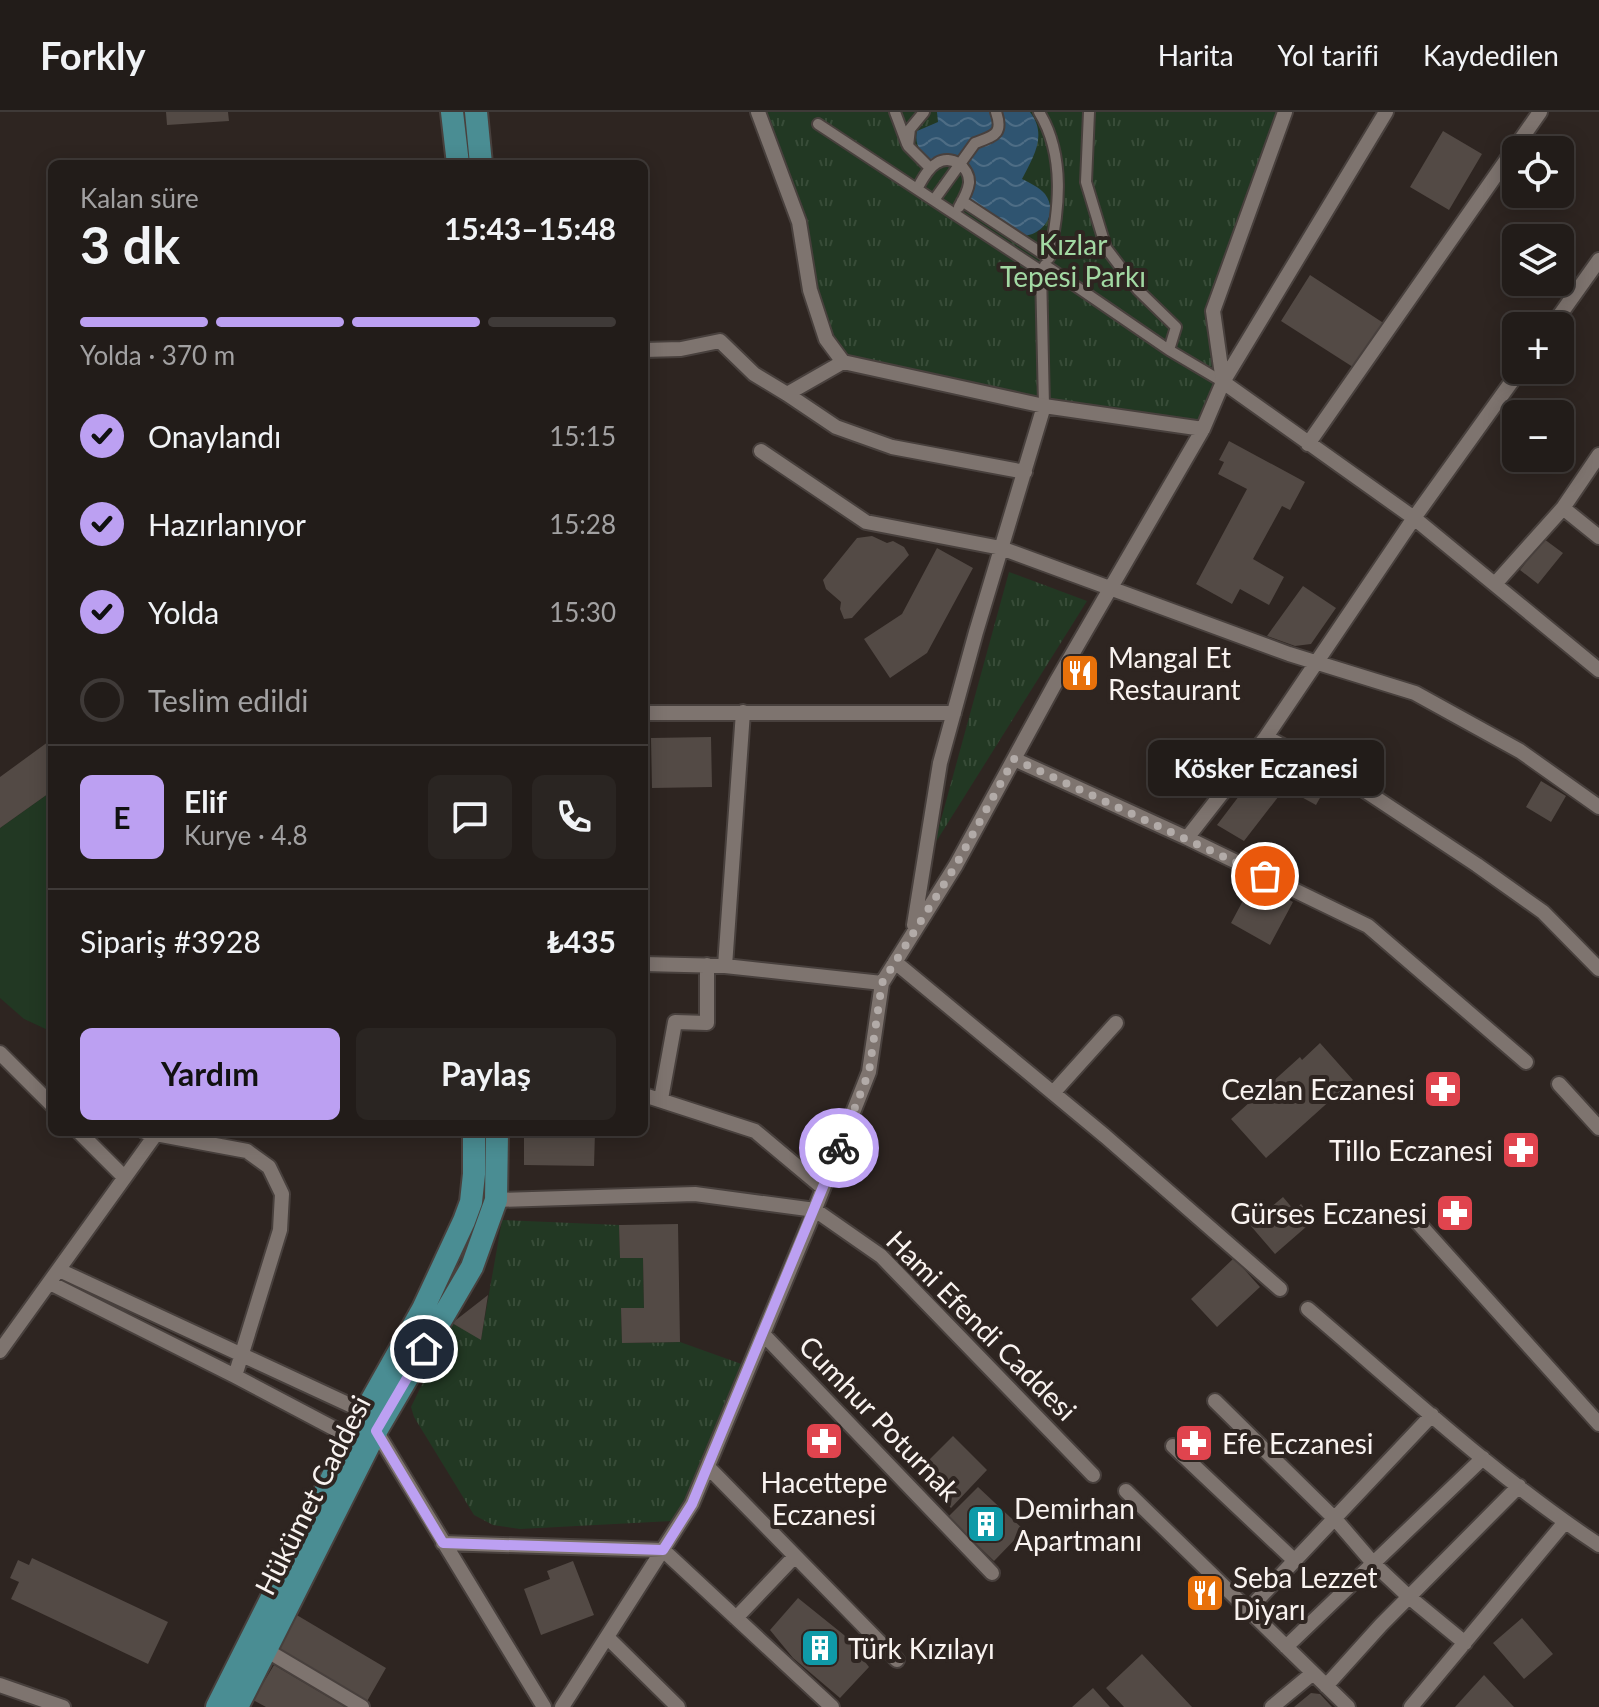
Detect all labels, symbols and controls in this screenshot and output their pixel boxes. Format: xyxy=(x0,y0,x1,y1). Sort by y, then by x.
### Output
text: Forkly xyxy=(40,32,146,78)
text: Harita xyxy=(1158,38,1234,72)
text: Yol tarifi xyxy=(1278,38,1379,72)
text: Kaydedilen xyxy=(1423,38,1559,72)
map controls xyxy=(1502,136,1574,472)
button: locate xyxy=(1502,136,1574,208)
text: Kalan süre xyxy=(80,182,199,214)
text: 15:43–15:48 xyxy=(444,210,616,246)
text: 3 dk xyxy=(80,213,180,275)
button: layers xyxy=(1502,224,1574,296)
park label: Kızlar Tepesi Parkı xyxy=(1000,227,1146,293)
button: + xyxy=(1502,312,1574,384)
text: Yolda · 370 m xyxy=(80,339,235,371)
button: − xyxy=(1502,400,1574,472)
icon: check xyxy=(80,414,124,458)
text: Onaylandı xyxy=(148,418,281,454)
text: 15:15 xyxy=(549,420,616,452)
icon: check xyxy=(80,502,124,546)
text: Hazırlanıyor xyxy=(148,506,306,542)
text: 15:28 xyxy=(549,508,616,540)
icon: check xyxy=(80,590,124,634)
text: Yolda xyxy=(148,594,219,630)
text: 15:30 xyxy=(549,596,616,628)
place label: Mangal Et Restaurant xyxy=(1108,640,1240,706)
restaurant icon: Mangal Et Restaurant xyxy=(1059,652,1101,694)
text: Teslim edildi xyxy=(148,682,308,718)
callout: Kösker Eczanesi xyxy=(1147,740,1383,796)
text: Kösker Eczanesi xyxy=(1174,752,1358,784)
button: chat xyxy=(428,775,512,859)
button: phone xyxy=(532,775,616,859)
text: Elif xyxy=(184,783,227,819)
text: E xyxy=(113,799,131,835)
text: Kurye · 4.8 xyxy=(184,819,308,851)
pin xyxy=(1231,842,1299,910)
icon: bag xyxy=(1243,854,1287,898)
text: Sipariş #3928 xyxy=(80,923,261,959)
text: ₺435 xyxy=(546,923,616,959)
button: Yardım xyxy=(80,1028,340,1120)
button: Paylaş xyxy=(356,1028,616,1120)
pharmacy icon: Cezlan Eczanesi xyxy=(1422,1068,1464,1110)
place label: Cezlan Eczanesi xyxy=(1221,1072,1415,1106)
courier xyxy=(799,1108,879,1188)
icon: bike xyxy=(817,1126,861,1170)
pharmacy icon: Tillo Eczanesi xyxy=(1500,1129,1542,1171)
place label: Tillo Eczanesi xyxy=(1329,1133,1493,1167)
pharmacy icon: Gürses Eczanesi xyxy=(1434,1192,1476,1234)
place label: Gürses Eczanesi xyxy=(1230,1196,1427,1230)
street label: Hami Efendi Caddesi xyxy=(880,1223,1084,1427)
pin xyxy=(390,1315,458,1383)
icon: home xyxy=(402,1327,446,1371)
street label: Cumhur Poturnak xyxy=(793,1328,968,1508)
street label: Hükümet Caddesi xyxy=(247,1390,377,1600)
pharmacy icon: Hacettepe Eczanesi xyxy=(803,1420,845,1462)
pharmacy icon: Efe Eczanesi xyxy=(1173,1422,1215,1464)
place label: Efe Eczanesi xyxy=(1222,1426,1374,1460)
place label: Hacettepe Eczanesi xyxy=(761,1465,888,1531)
place label: Demirhan Apartmanı xyxy=(1014,1491,1142,1557)
building icon: Demirhan Apartmanı xyxy=(965,1503,1007,1545)
place label: Seba Lezzet Diyarı xyxy=(1233,1560,1378,1626)
restaurant icon: Seba Lezzet Diyarı xyxy=(1184,1572,1226,1614)
building icon: Türk Kızılayı xyxy=(799,1627,841,1669)
place label: Türk Kızılayı xyxy=(848,1631,995,1665)

